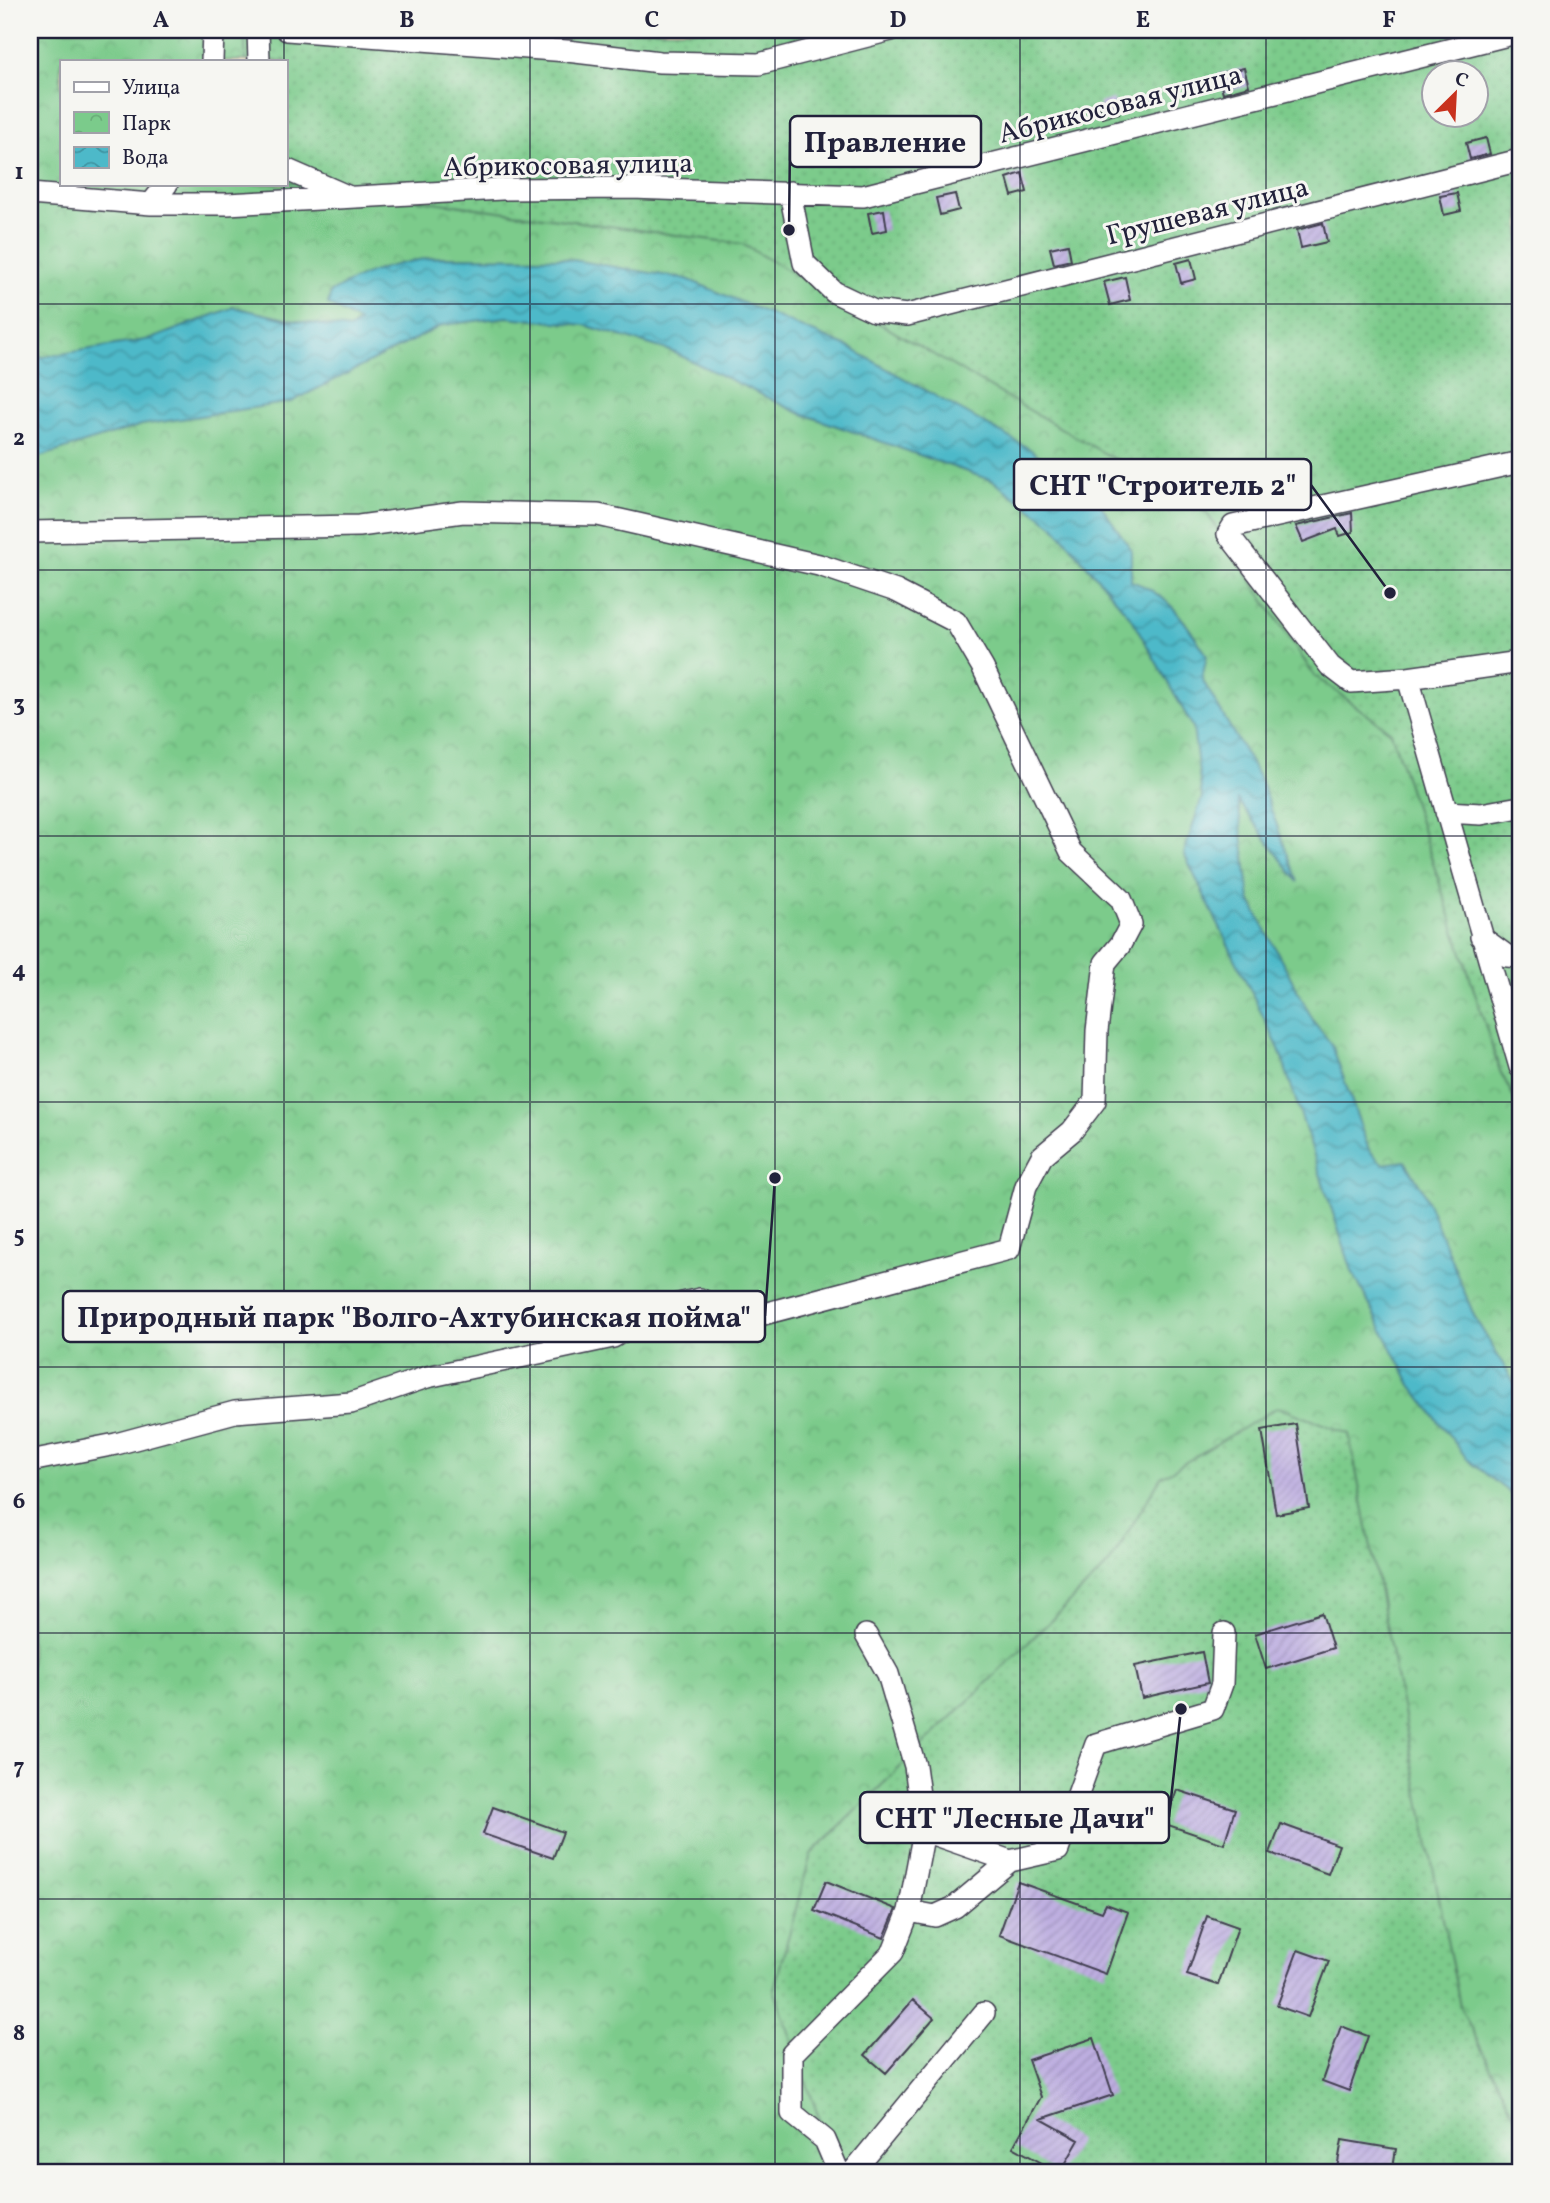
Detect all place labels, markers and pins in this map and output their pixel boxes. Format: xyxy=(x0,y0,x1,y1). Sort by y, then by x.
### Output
callout: Правление xyxy=(790,116,981,167)
callout: СНТ "Строитель 2" xyxy=(1014,459,1311,510)
callout: Природный парк "Волго-Ахтубинская пойма" xyxy=(63,1291,765,1342)
callout: СНТ "Лесные Дачи" xyxy=(860,1792,1169,1843)

